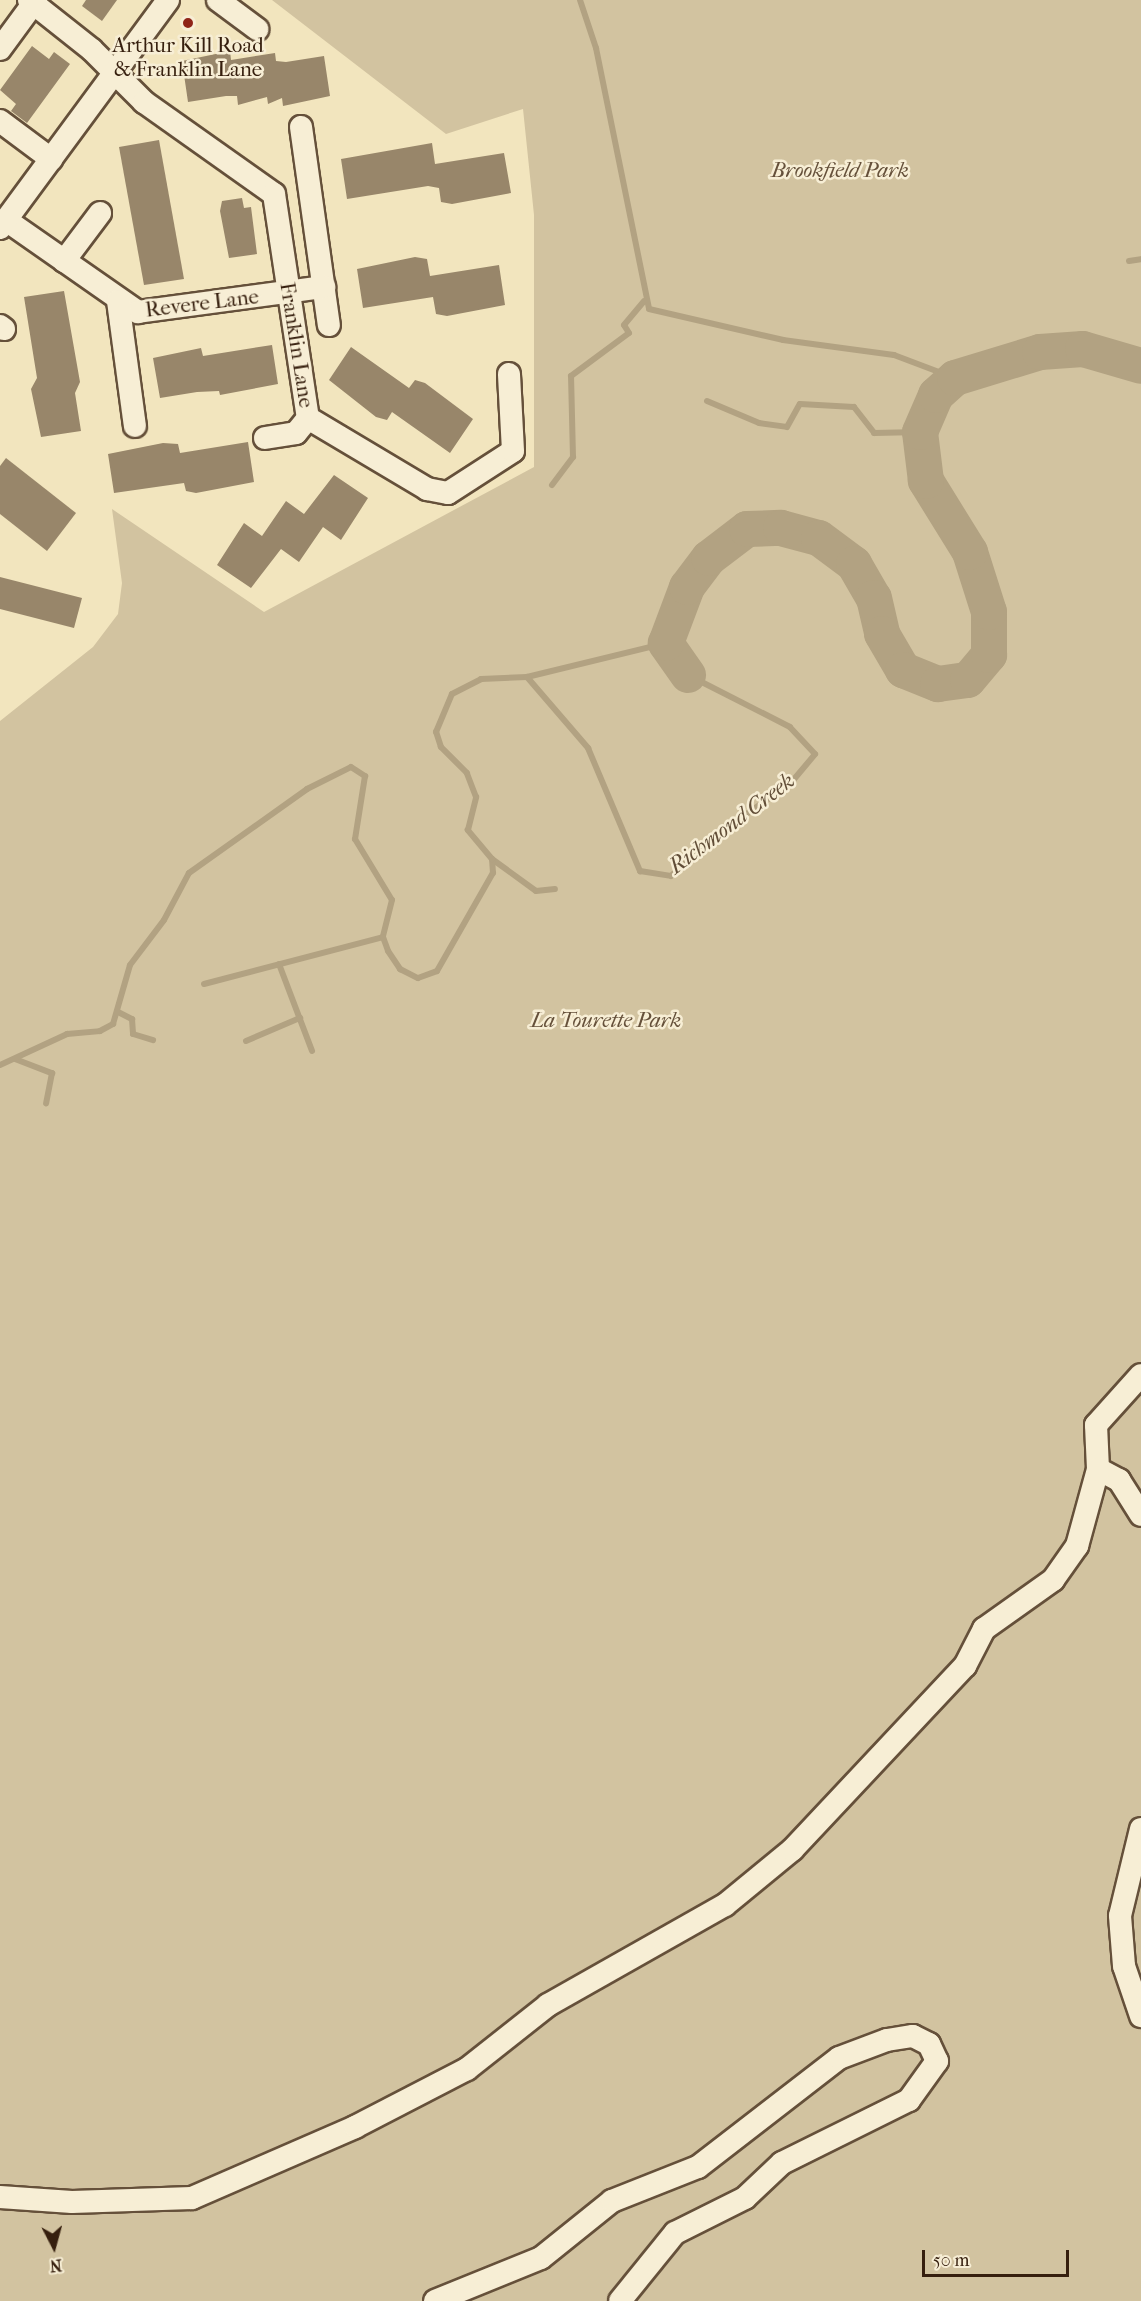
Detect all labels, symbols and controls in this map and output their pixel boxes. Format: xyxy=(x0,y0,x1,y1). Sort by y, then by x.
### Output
marker: Arthur Kill Road & Franklin Lane xyxy=(181,16,195,30)
place label: Arthur Kill Road & Franklin Lane xyxy=(112,32,264,82)
park label: Brookfield Park xyxy=(771,157,909,183)
street label: Franklin Lane xyxy=(275,281,319,409)
street label: Revere Lane xyxy=(144,284,260,322)
water label: Richmond Creek xyxy=(664,768,800,880)
park label: La Tourette Park xyxy=(531,1007,681,1033)
north arrow xyxy=(24,2217,84,2277)
scale bar xyxy=(925,2238,1072,2276)
text: 50 m xyxy=(933,2250,969,2271)
text: N xyxy=(49,2255,63,2275)

